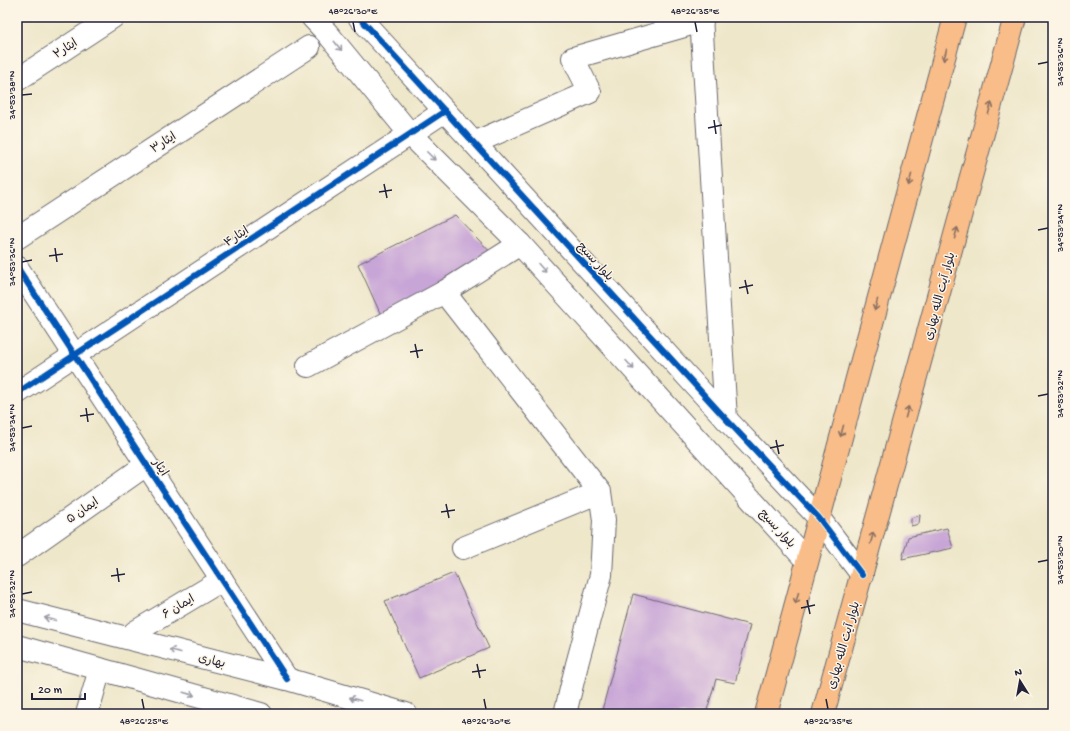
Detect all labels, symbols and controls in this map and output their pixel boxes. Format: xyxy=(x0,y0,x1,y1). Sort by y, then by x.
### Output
text: 48°26'30"E xyxy=(329,6,378,18)
text: 48°26'35"E xyxy=(671,6,720,18)
street label: ایثار۲ xyxy=(51,37,81,63)
text: 34°53'36"N xyxy=(1055,37,1067,87)
one-way arrow xyxy=(334,41,342,52)
one-way arrow xyxy=(940,48,948,61)
text: 34°53'38"N xyxy=(7,70,19,120)
one-way arrow xyxy=(987,101,994,114)
street label: ایثار۳ xyxy=(149,130,180,157)
one-way arrow xyxy=(426,151,436,161)
one-way arrow xyxy=(906,173,914,186)
text: 34°53'34"N xyxy=(1055,204,1067,253)
street label: ایثار۴ xyxy=(222,224,252,251)
one-way arrow xyxy=(953,227,960,240)
text: 34°53'36"N xyxy=(7,237,19,287)
street label: بلوار بسیج xyxy=(573,240,616,285)
street label: بلوار آیت الله بهاری xyxy=(921,251,959,342)
one-way arrow xyxy=(538,263,547,273)
one-way arrow xyxy=(872,299,879,312)
one-way arrow xyxy=(625,359,634,370)
text: 34°53'32"N xyxy=(1055,369,1067,419)
text: 34°53'34"N xyxy=(7,404,19,453)
one-way arrow xyxy=(904,406,911,419)
one-way arrow xyxy=(838,424,845,437)
street label: ایثار xyxy=(148,456,170,479)
street label: ایمان ۵ xyxy=(64,496,102,528)
street label: بلوار بسیج xyxy=(755,507,798,552)
one-way arrow xyxy=(869,532,876,545)
text: 34°53'30"N xyxy=(1055,535,1067,585)
text: 34°53'32"N xyxy=(7,569,19,619)
one-way arrow xyxy=(793,591,800,604)
street label: ایمان ۶ xyxy=(160,592,198,623)
street label: بلوار آیت الله بهاری xyxy=(825,600,864,691)
one-way arrow xyxy=(43,614,56,622)
one-way arrow xyxy=(169,647,182,654)
street label: بهاری xyxy=(197,652,226,672)
north arrow xyxy=(1000,661,1040,701)
text: N xyxy=(1014,667,1023,680)
scale bar xyxy=(32,675,85,701)
text: 20 m xyxy=(38,684,63,698)
one-way arrow xyxy=(183,691,196,698)
one-way arrow xyxy=(349,695,362,702)
text: 48°26'25"E xyxy=(120,716,169,728)
text: 48°26'30"E xyxy=(462,716,511,728)
text: 48°26'35"E xyxy=(804,716,853,728)

